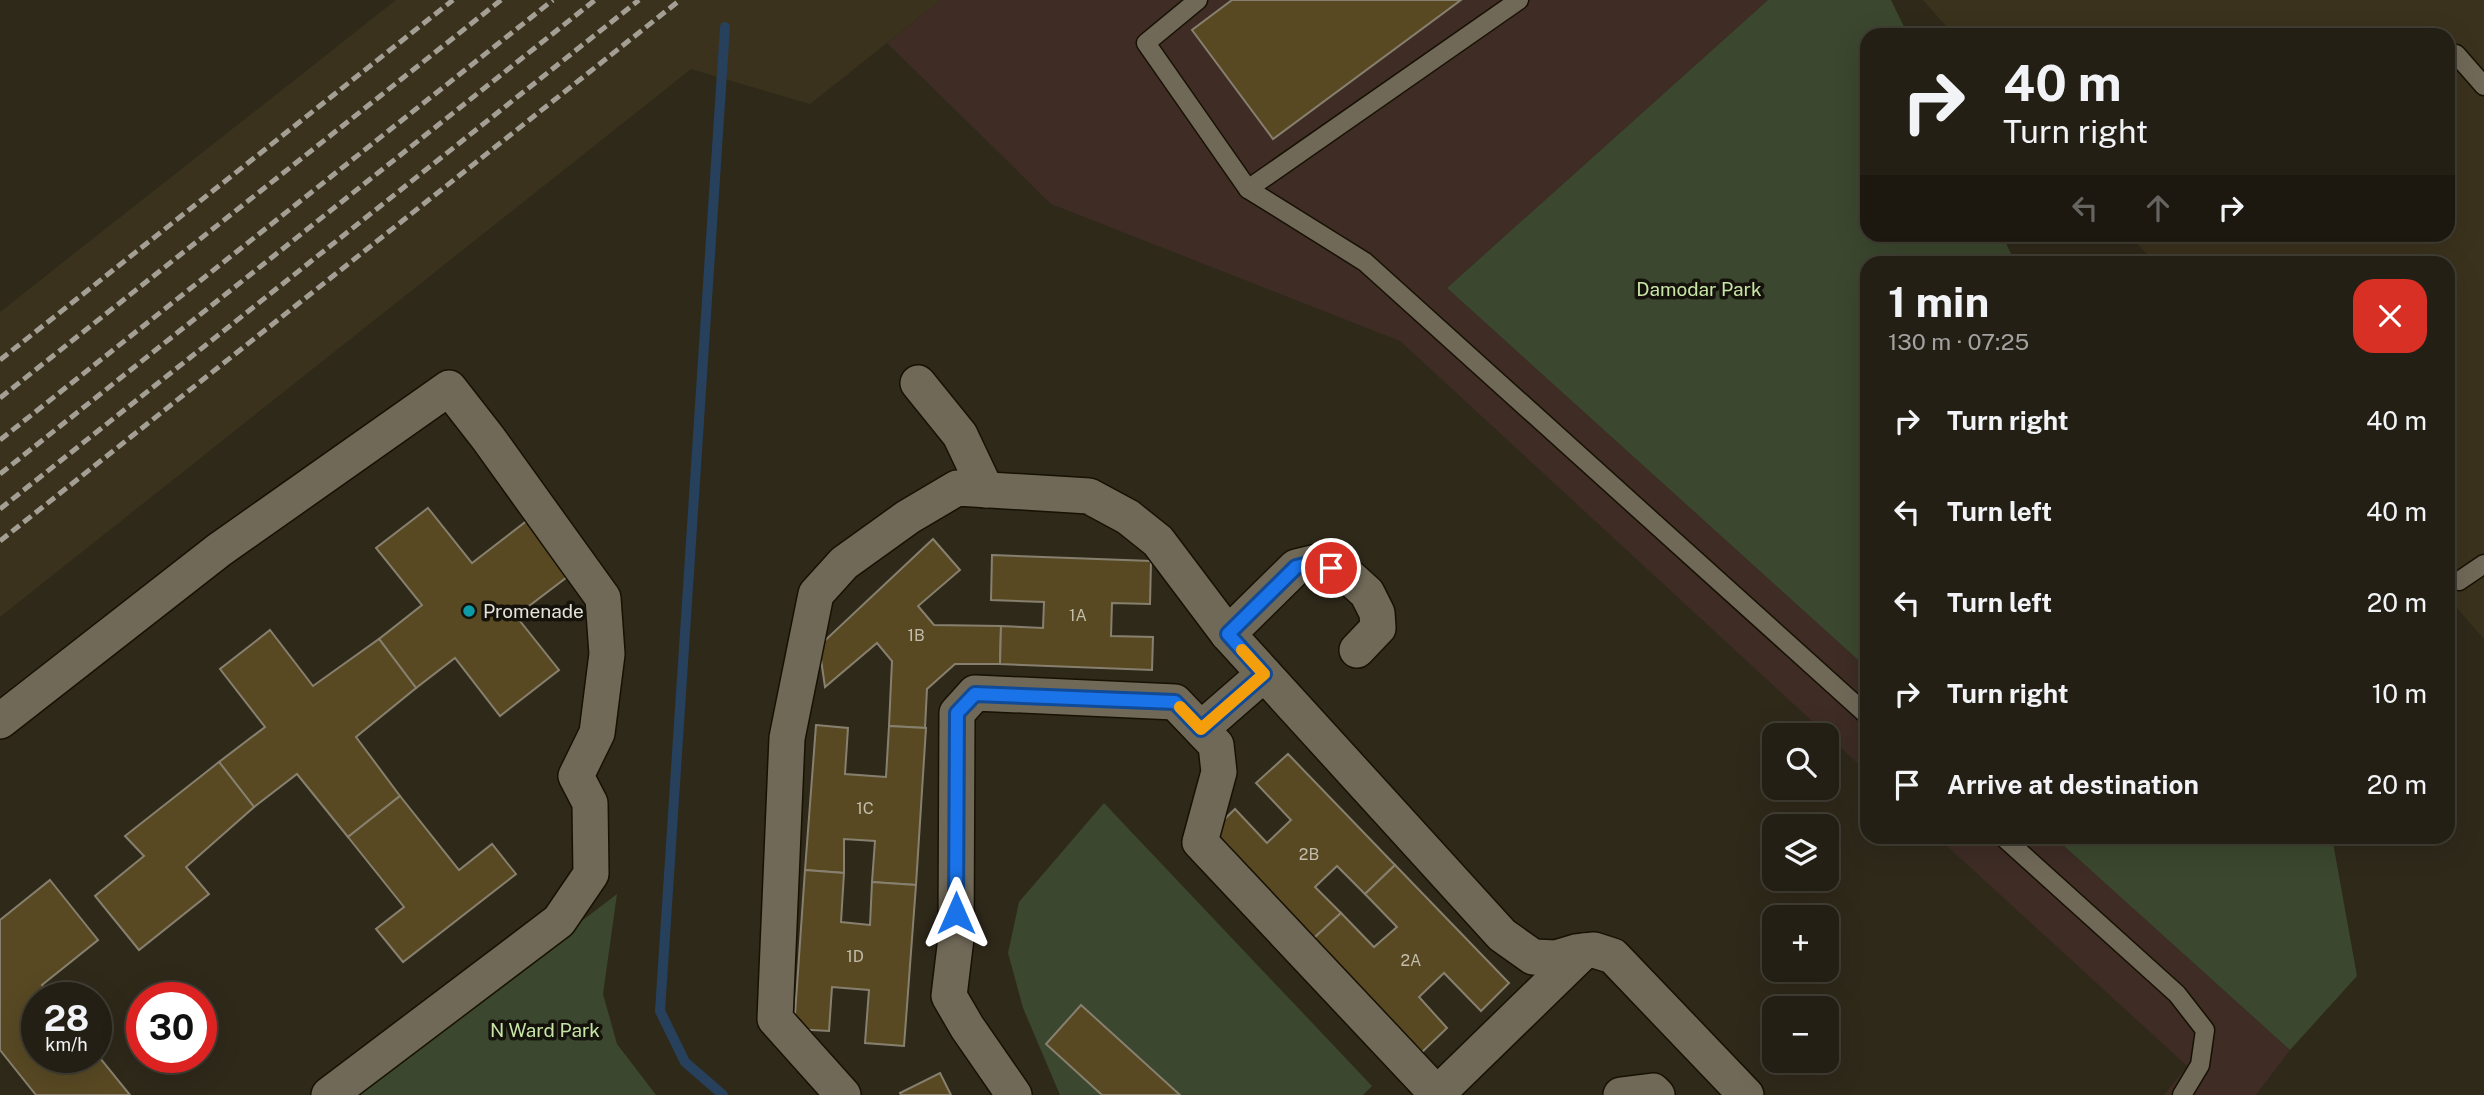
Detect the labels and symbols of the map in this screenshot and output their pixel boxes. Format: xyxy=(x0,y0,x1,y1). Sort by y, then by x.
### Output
park label: Damodar Park xyxy=(1636,278,1762,300)
pin xyxy=(1301,538,1361,598)
place label: Promenade xyxy=(483,600,584,622)
marker: Promenade xyxy=(461,603,477,619)
house number: 1A xyxy=(1069,606,1087,625)
house number: 1B xyxy=(907,626,925,645)
house number: 1C xyxy=(856,799,874,818)
house number: 2B xyxy=(1299,845,1319,864)
position arrow xyxy=(919,876,993,950)
house number: 1D xyxy=(846,947,864,966)
house number: 2A xyxy=(1401,951,1421,970)
speed limit sign: 30 xyxy=(126,982,217,1073)
park label: N Ward Park xyxy=(490,1019,600,1041)

